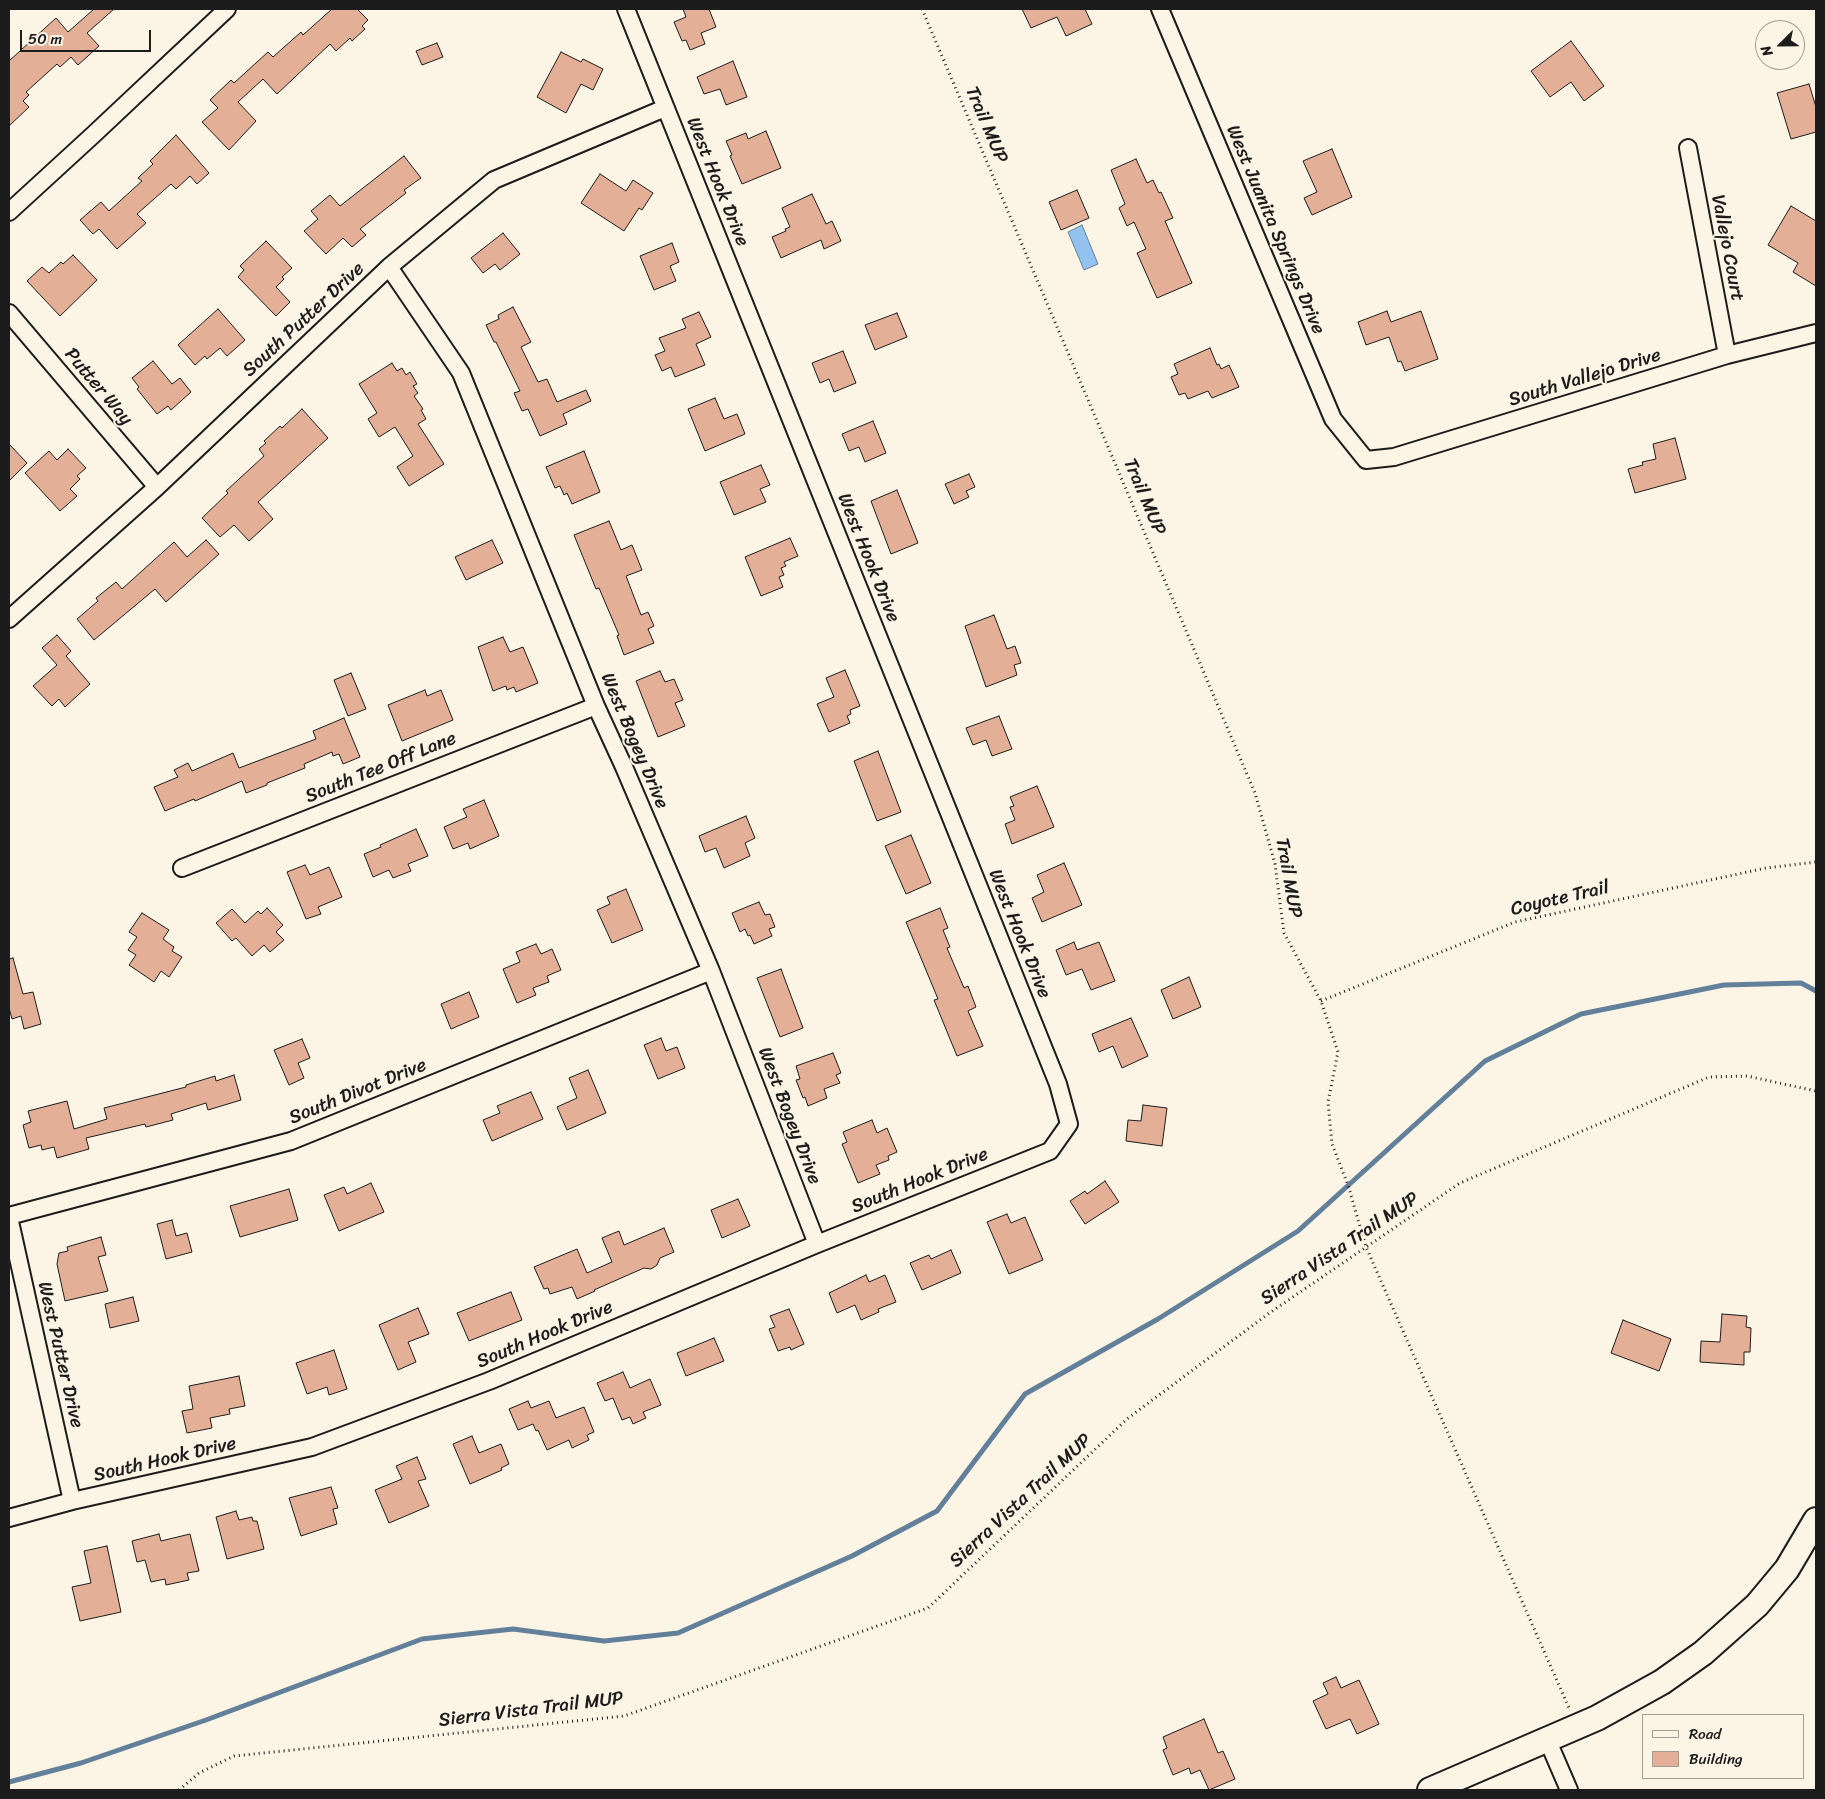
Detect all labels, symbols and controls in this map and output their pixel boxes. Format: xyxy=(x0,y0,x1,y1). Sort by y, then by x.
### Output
scale bar xyxy=(22,20,154,52)
north arrow xyxy=(1755,20,1805,70)
text: 50 m xyxy=(28,26,62,52)
text: N xyxy=(1753,41,1780,60)
street label: Trail MUP xyxy=(960,83,1012,167)
street label: West Hook Drive xyxy=(681,114,753,250)
street label: West Juanita Springs Drive xyxy=(1221,122,1329,338)
street label: Vallejo Court xyxy=(1706,193,1748,303)
street label: South Putter Drive xyxy=(238,258,370,382)
street label: Putter Way xyxy=(59,344,137,430)
street label: South Vallejo Drive xyxy=(1506,344,1664,412)
street label: Trail MUP xyxy=(1118,455,1170,539)
street label: West Hook Drive xyxy=(832,490,904,626)
street label: West Bogey Drive xyxy=(595,670,673,812)
street label: South Tee Off Lane xyxy=(302,727,460,809)
street label: Trail MUP xyxy=(1270,836,1306,920)
street label: West Hook Drive xyxy=(983,866,1055,1002)
street label: Coyote Trail xyxy=(1509,877,1611,921)
street label: West Bogey Drive xyxy=(752,1044,826,1188)
street label: South Divot Drive xyxy=(286,1054,430,1130)
street label: South Hook Drive xyxy=(848,1143,992,1219)
street label: Sierra Vista Trail MUP xyxy=(1256,1188,1424,1310)
street label: West Putter Drive xyxy=(32,1280,88,1430)
street label: South Hook Drive xyxy=(473,1296,617,1374)
street label: Sierra Vista Trail MUP xyxy=(945,1429,1097,1573)
street label: South Hook Drive xyxy=(91,1432,239,1488)
street label: Sierra Vista Trail MUP xyxy=(437,1687,625,1733)
legend xyxy=(1642,1714,1805,1779)
text: Road xyxy=(1689,1721,1721,1747)
text: Building xyxy=(1689,1746,1743,1772)

